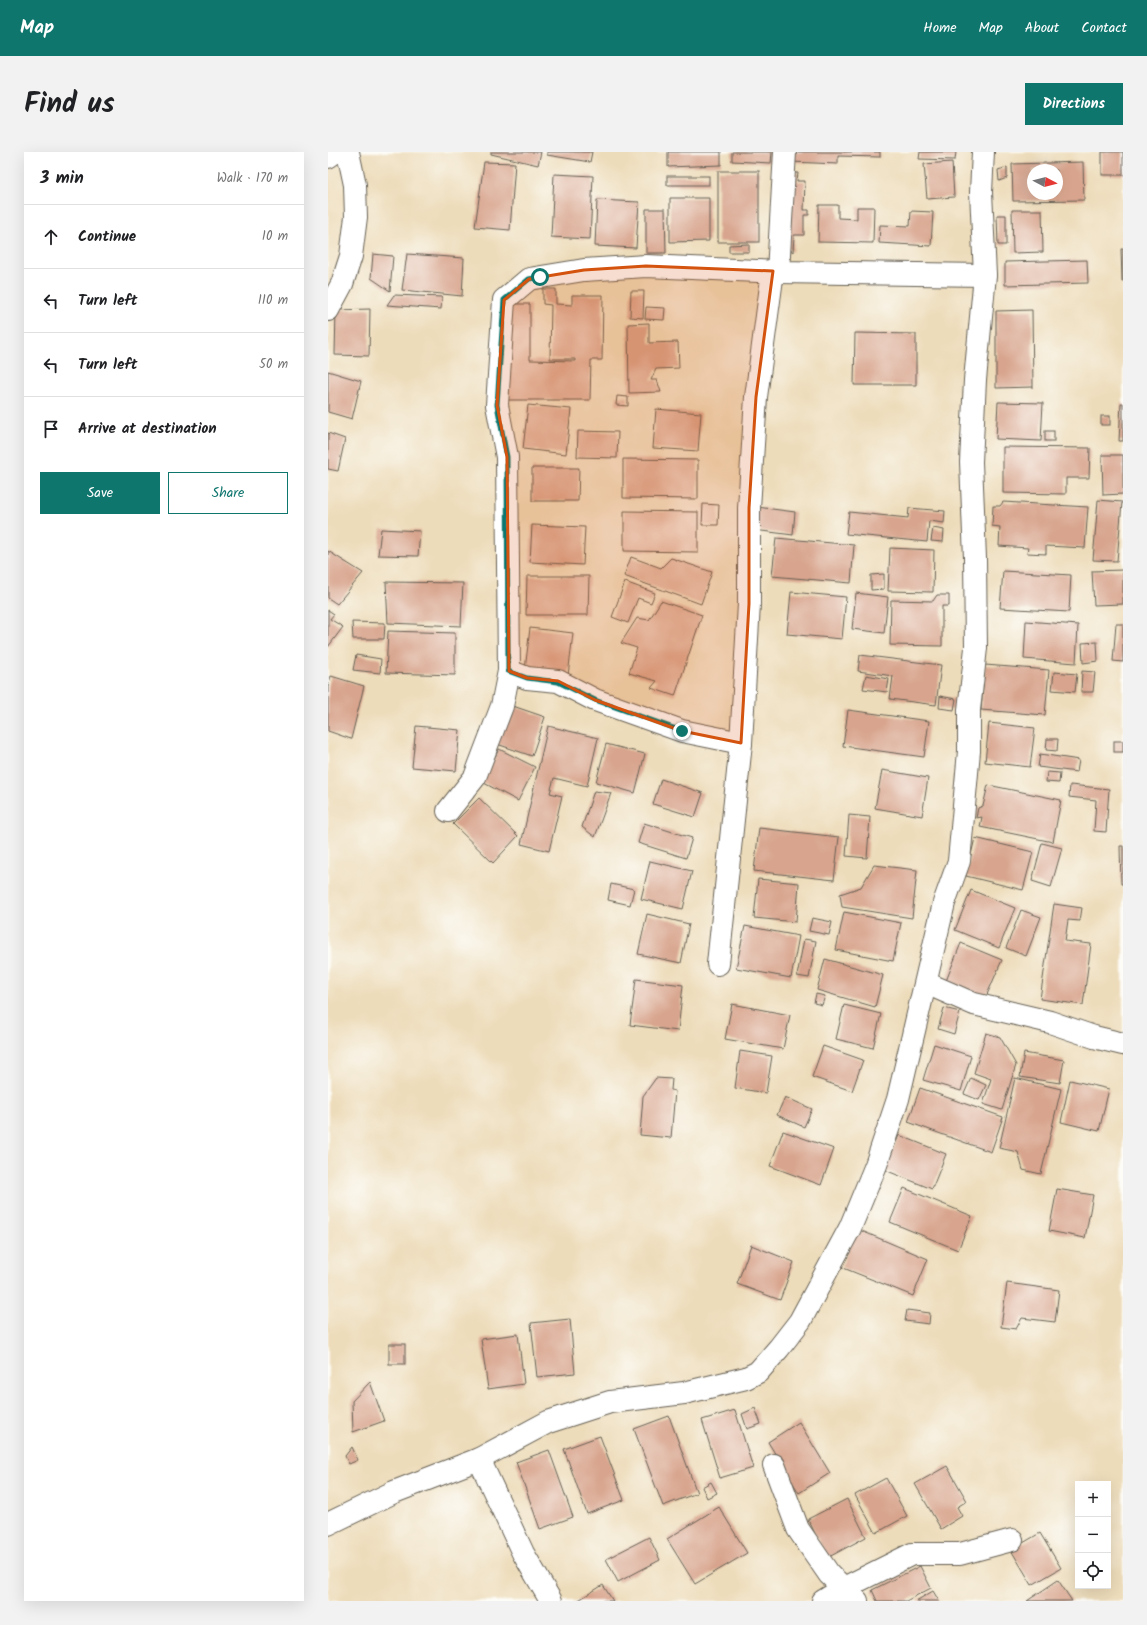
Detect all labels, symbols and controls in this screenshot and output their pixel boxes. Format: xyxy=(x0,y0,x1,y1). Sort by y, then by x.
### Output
text: Map xyxy=(20,13,54,43)
text: Home xyxy=(923,17,957,39)
text: Map xyxy=(979,17,1003,39)
text: About xyxy=(1025,17,1059,39)
text: Contact xyxy=(1081,17,1127,39)
text: Find us xyxy=(24,82,115,127)
button: Directions xyxy=(1025,83,1123,125)
north arrow xyxy=(1027,164,1063,200)
text: 3 min xyxy=(40,165,84,192)
text: Walk · 170 m xyxy=(217,168,288,189)
text: Continue xyxy=(78,225,136,249)
icon: ahead xyxy=(40,226,62,248)
text: 10 m xyxy=(262,226,288,247)
route start xyxy=(531,268,549,286)
text: Turn left xyxy=(78,289,138,313)
icon: left xyxy=(40,290,62,312)
text: 110 m xyxy=(258,290,288,311)
text: Turn left xyxy=(78,353,138,377)
icon: left xyxy=(40,354,62,376)
text: 50 m xyxy=(259,354,288,375)
text: Arrive at destination xyxy=(78,417,217,441)
icon: arrive xyxy=(40,418,62,440)
button: Save xyxy=(40,472,160,514)
button: Share xyxy=(168,472,288,514)
route end xyxy=(673,722,691,740)
map controls xyxy=(1075,1481,1111,1589)
button: + xyxy=(1075,1481,1111,1517)
button: − xyxy=(1075,1517,1111,1553)
button: locate xyxy=(1075,1553,1111,1589)

